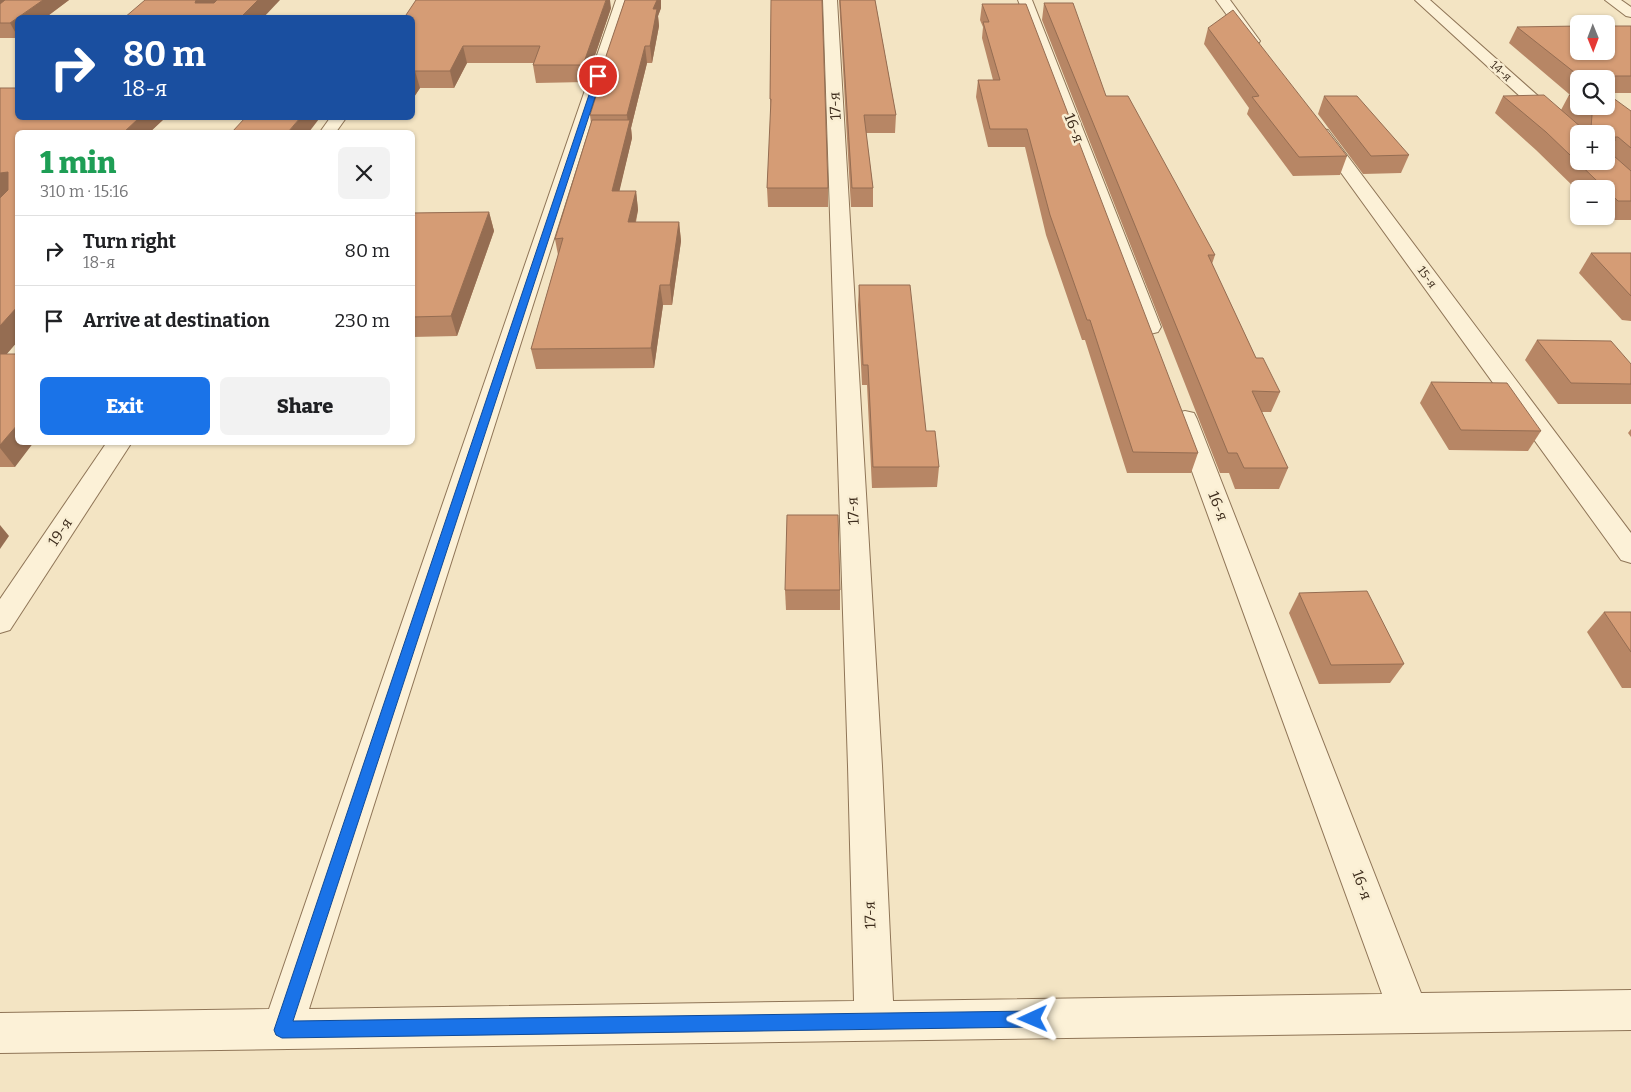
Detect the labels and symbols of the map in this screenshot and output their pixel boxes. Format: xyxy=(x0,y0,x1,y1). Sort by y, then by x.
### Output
north arrow xyxy=(1570,15,1615,60)
pin xyxy=(577,55,619,97)
street label: 14-я xyxy=(1487,58,1515,84)
street label: 17-я xyxy=(825,92,845,120)
street label: 16-я xyxy=(1060,111,1088,145)
street label: 15-я xyxy=(1414,263,1440,291)
street label: 16-я xyxy=(1204,489,1232,523)
street label: 17-я xyxy=(843,497,863,525)
street label: 19-я xyxy=(44,515,76,549)
street label: 16-я xyxy=(1348,868,1376,902)
street label: 17-я xyxy=(861,901,879,929)
position arrow xyxy=(1006,992,1058,1044)

